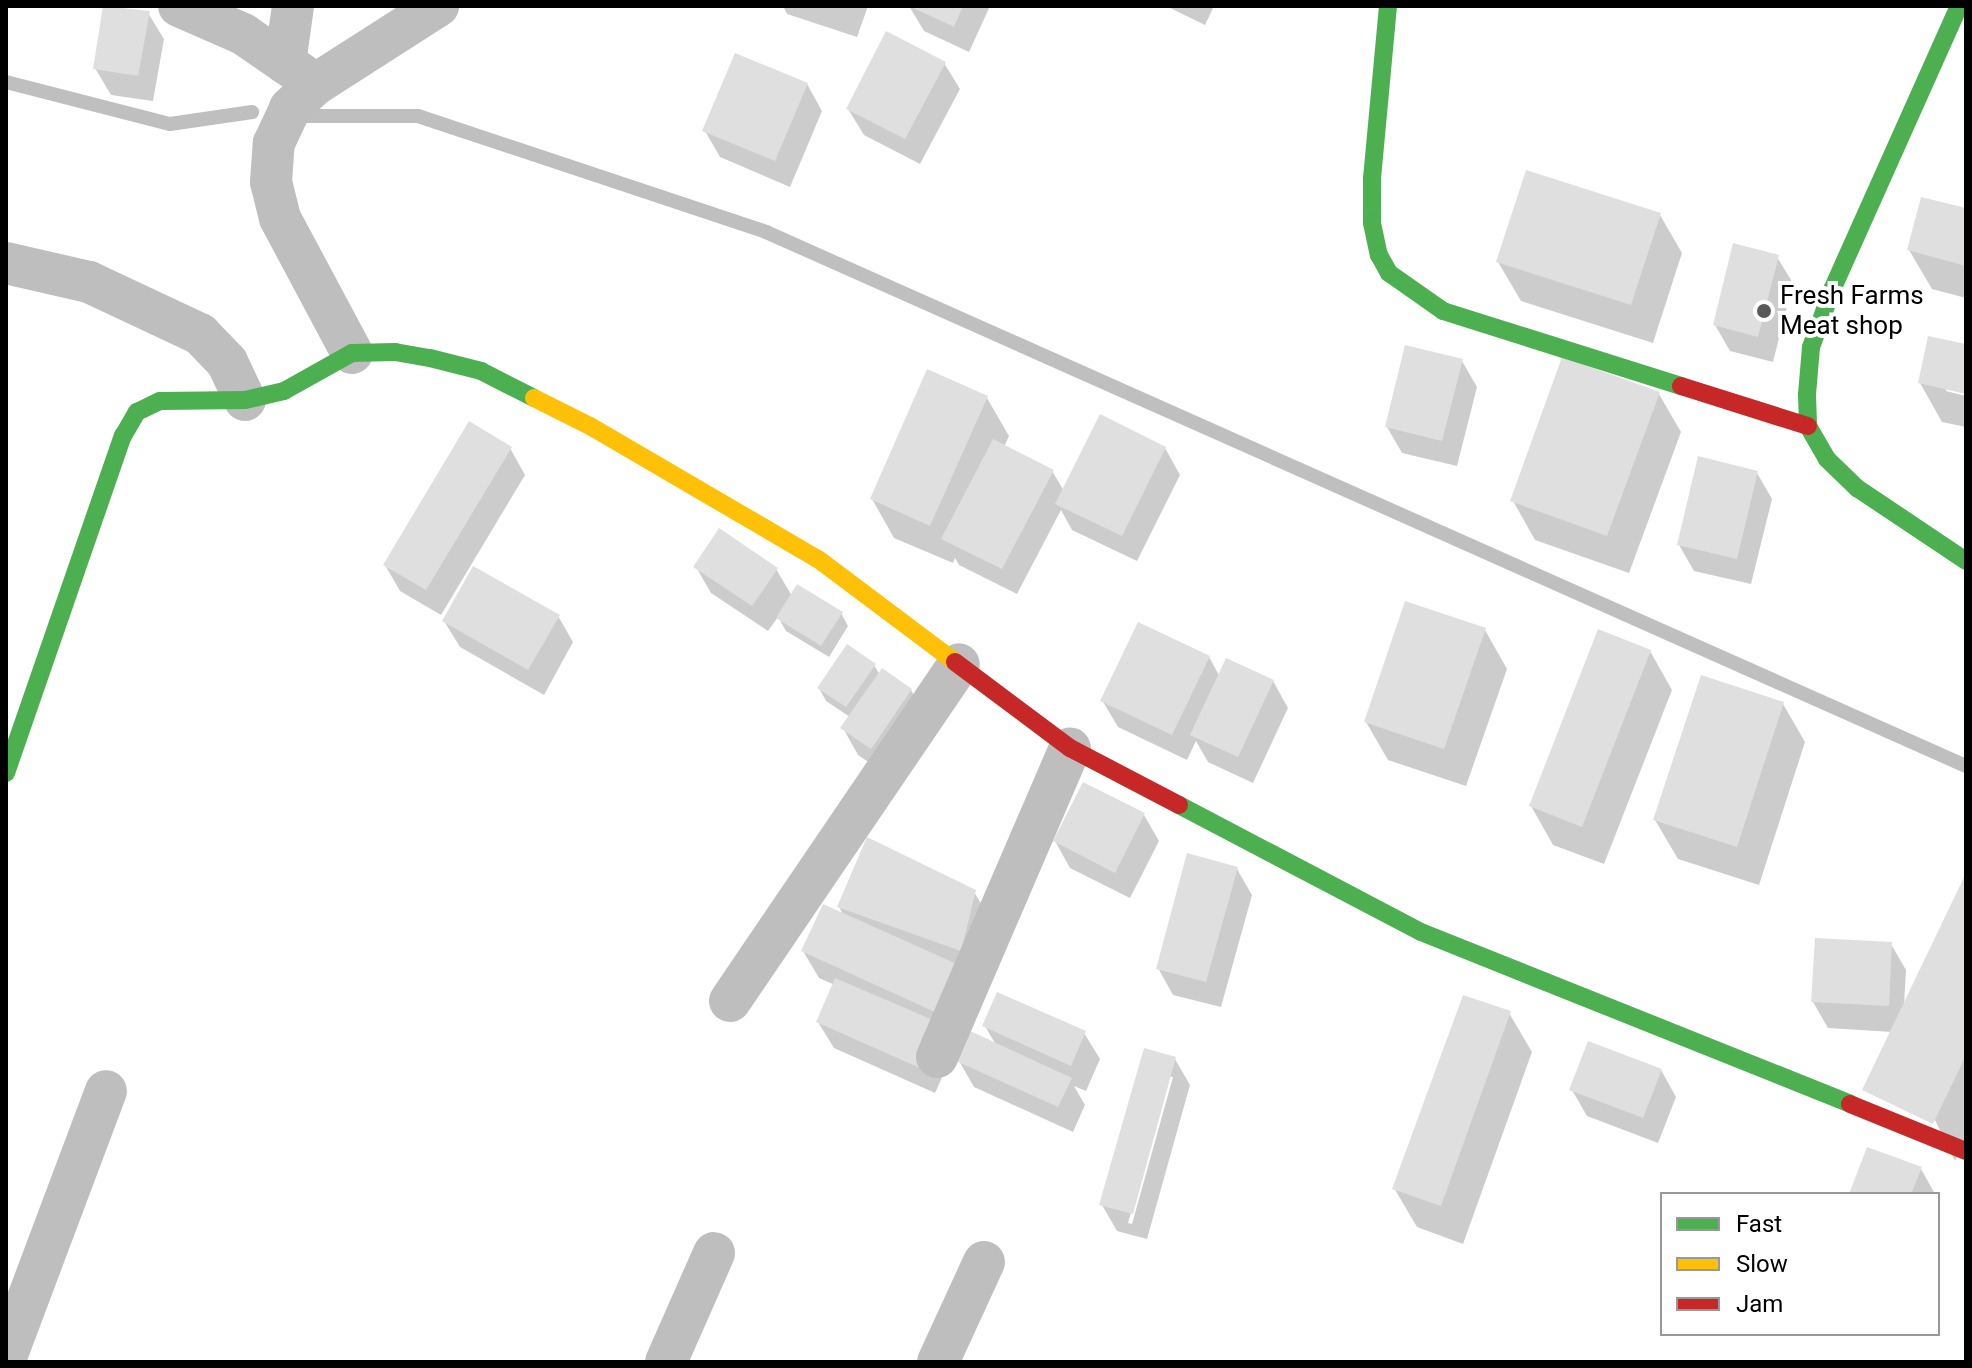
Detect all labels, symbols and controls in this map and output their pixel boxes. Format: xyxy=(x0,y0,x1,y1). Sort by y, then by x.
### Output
place label: Fresh Farms Meat shop xyxy=(1780,280,1924,342)
marker: Fresh Farms Meat shop xyxy=(1755,302,1773,320)
legend xyxy=(1660,1192,1940,1336)
text: Fast xyxy=(1736,1210,1782,1238)
text: Slow xyxy=(1736,1250,1788,1278)
text: Jam xyxy=(1736,1290,1783,1318)

